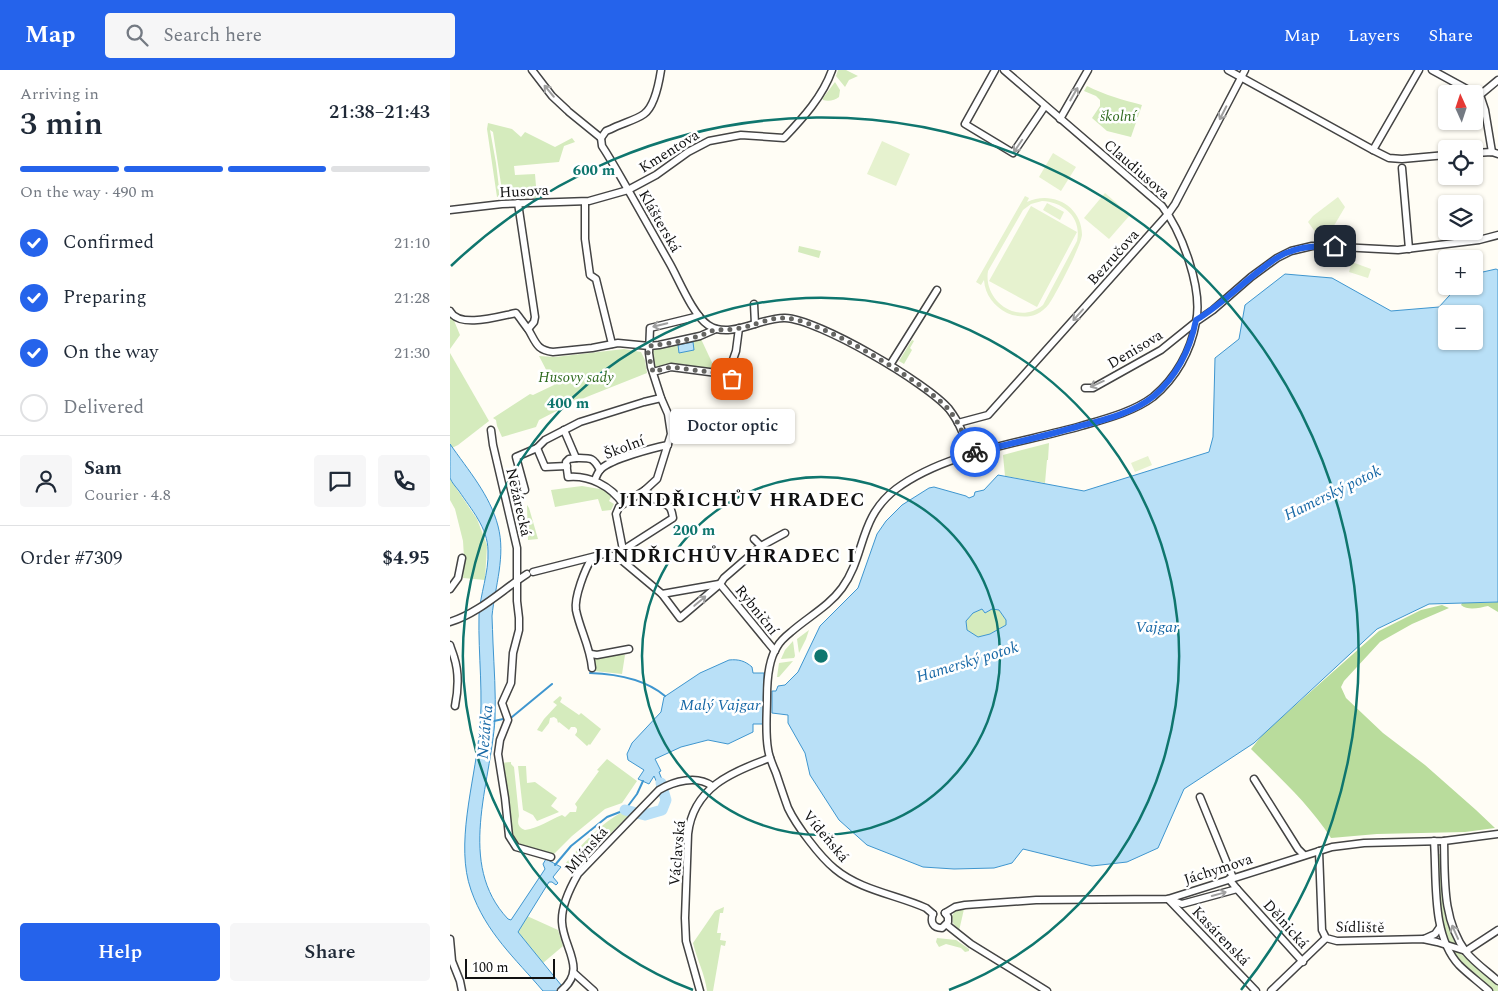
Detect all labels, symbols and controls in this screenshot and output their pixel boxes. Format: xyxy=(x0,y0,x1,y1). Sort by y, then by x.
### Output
search box xyxy=(105,13,455,58)
text: Map xyxy=(25,17,75,53)
icon: search xyxy=(123,21,151,49)
text: Search here xyxy=(163,21,262,50)
text: Map xyxy=(1284,22,1320,49)
text: Layers xyxy=(1348,22,1400,49)
text: Share xyxy=(1428,22,1473,49)
text: Arriving in xyxy=(20,82,99,106)
one-way arrow xyxy=(543,85,554,98)
north arrow xyxy=(1438,85,1482,130)
map controls xyxy=(1438,85,1483,350)
one-way arrow xyxy=(1069,87,1079,102)
text: 21:38–21:43 xyxy=(329,98,430,127)
text: 3 min xyxy=(20,100,103,149)
park label: školní xyxy=(1100,105,1138,128)
one-way arrow xyxy=(1218,106,1228,121)
street label: Kmentova xyxy=(634,123,705,179)
street label: Claudiusova xyxy=(1098,134,1176,205)
one-way arrow xyxy=(1013,139,1023,153)
button: locate xyxy=(1438,140,1483,185)
text: 600 m xyxy=(573,159,616,182)
street label: Husova xyxy=(499,179,550,204)
text: On the way · 490 m xyxy=(20,180,154,204)
street label: Klášterská xyxy=(632,186,687,257)
button: layers xyxy=(1438,195,1483,240)
street label: Bezručova xyxy=(1082,224,1145,291)
pin xyxy=(1314,225,1356,267)
text: Confirmed xyxy=(63,228,154,257)
icon: check xyxy=(20,229,48,257)
text: 21:10 xyxy=(394,231,430,255)
icon: home xyxy=(1321,232,1349,260)
button: + xyxy=(1438,250,1483,295)
text: Preparing xyxy=(63,283,147,312)
icon: check xyxy=(20,284,48,312)
text: 21:28 xyxy=(394,286,430,310)
button: − xyxy=(1438,305,1483,350)
one-way arrow xyxy=(1072,309,1084,322)
one-way arrow xyxy=(652,321,668,331)
street label: Denisova xyxy=(1103,323,1168,375)
text: On the way xyxy=(63,338,159,367)
icon: check xyxy=(20,339,48,367)
text: 21:30 xyxy=(394,341,430,365)
pin xyxy=(711,358,753,400)
icon: bag xyxy=(718,365,746,393)
park label: Husovy sady xyxy=(538,366,614,389)
one-way arrow xyxy=(1090,380,1105,390)
text: 400 m xyxy=(547,392,590,415)
text: Delivered xyxy=(63,393,144,422)
callout: Doctor optic xyxy=(670,409,794,444)
text: Doctor optic xyxy=(687,414,778,438)
courier xyxy=(950,427,1000,477)
street label: Školní xyxy=(600,429,649,466)
icon: bike xyxy=(961,438,989,466)
text: Sam xyxy=(84,454,122,483)
button: person xyxy=(20,455,72,507)
button: chat xyxy=(314,455,366,507)
button: phone xyxy=(378,455,430,507)
water label: Hamerský potok xyxy=(1280,459,1386,527)
street label: Nežárecká xyxy=(499,466,538,539)
text: Courier · 4.8 xyxy=(84,483,171,507)
district label: JINDŘICHŮV HRADEC xyxy=(618,485,866,515)
text: 200 m xyxy=(673,519,716,542)
district label: JINDŘICHŮV HRADEC I xyxy=(594,541,856,571)
text: Order #7309 xyxy=(20,544,123,573)
text: $4.95 xyxy=(382,544,430,573)
street label: Rybniční xyxy=(729,580,785,642)
one-way arrow xyxy=(694,595,707,606)
water label: Vajgar xyxy=(1135,615,1179,639)
water label: Hamerský potok xyxy=(913,635,1022,689)
centre of rings xyxy=(812,647,830,665)
water label: Malý Vajgar xyxy=(680,693,761,717)
water label: Nežárka xyxy=(471,704,499,760)
street label: Vídeňská xyxy=(797,805,855,868)
street label: Václavská xyxy=(663,819,692,887)
street label: Mlýnská xyxy=(559,821,614,879)
street label: Jáchymova xyxy=(1181,847,1256,891)
one-way arrow xyxy=(1210,889,1226,898)
street label: Dělnická xyxy=(1257,895,1314,955)
street label: Kasárenská xyxy=(1186,901,1256,972)
street label: Sídliště xyxy=(1335,916,1385,939)
button: Help xyxy=(20,923,220,981)
button: Share xyxy=(230,923,430,981)
one-way arrow xyxy=(1449,925,1459,940)
scale bar xyxy=(465,956,555,979)
text: 100 m xyxy=(472,957,509,978)

